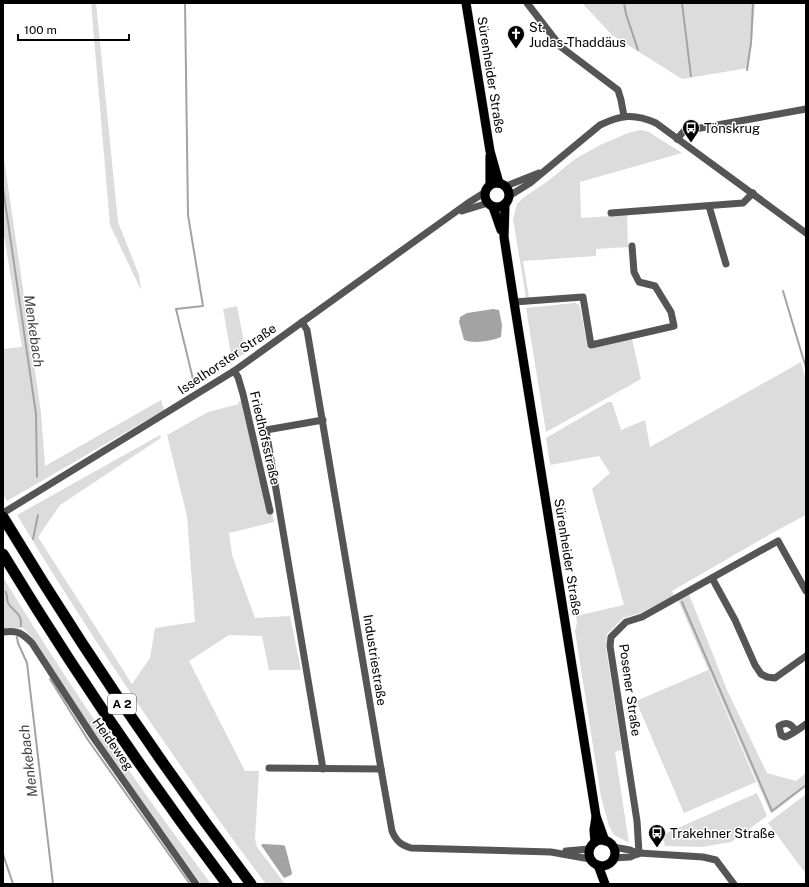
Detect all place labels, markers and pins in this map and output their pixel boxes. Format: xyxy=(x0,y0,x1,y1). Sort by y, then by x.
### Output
place label: St. Judas-Thaddäus xyxy=(529,20,626,50)
church icon: St. Judas-Thaddäus xyxy=(506,24,526,49)
bus stop icon: Tönskrug xyxy=(681,118,701,143)
place label: Tönskrug xyxy=(704,121,760,136)
bus stop icon: Trakehner Straße xyxy=(647,823,667,848)
place label: Trakehner Straße xyxy=(670,826,775,841)

